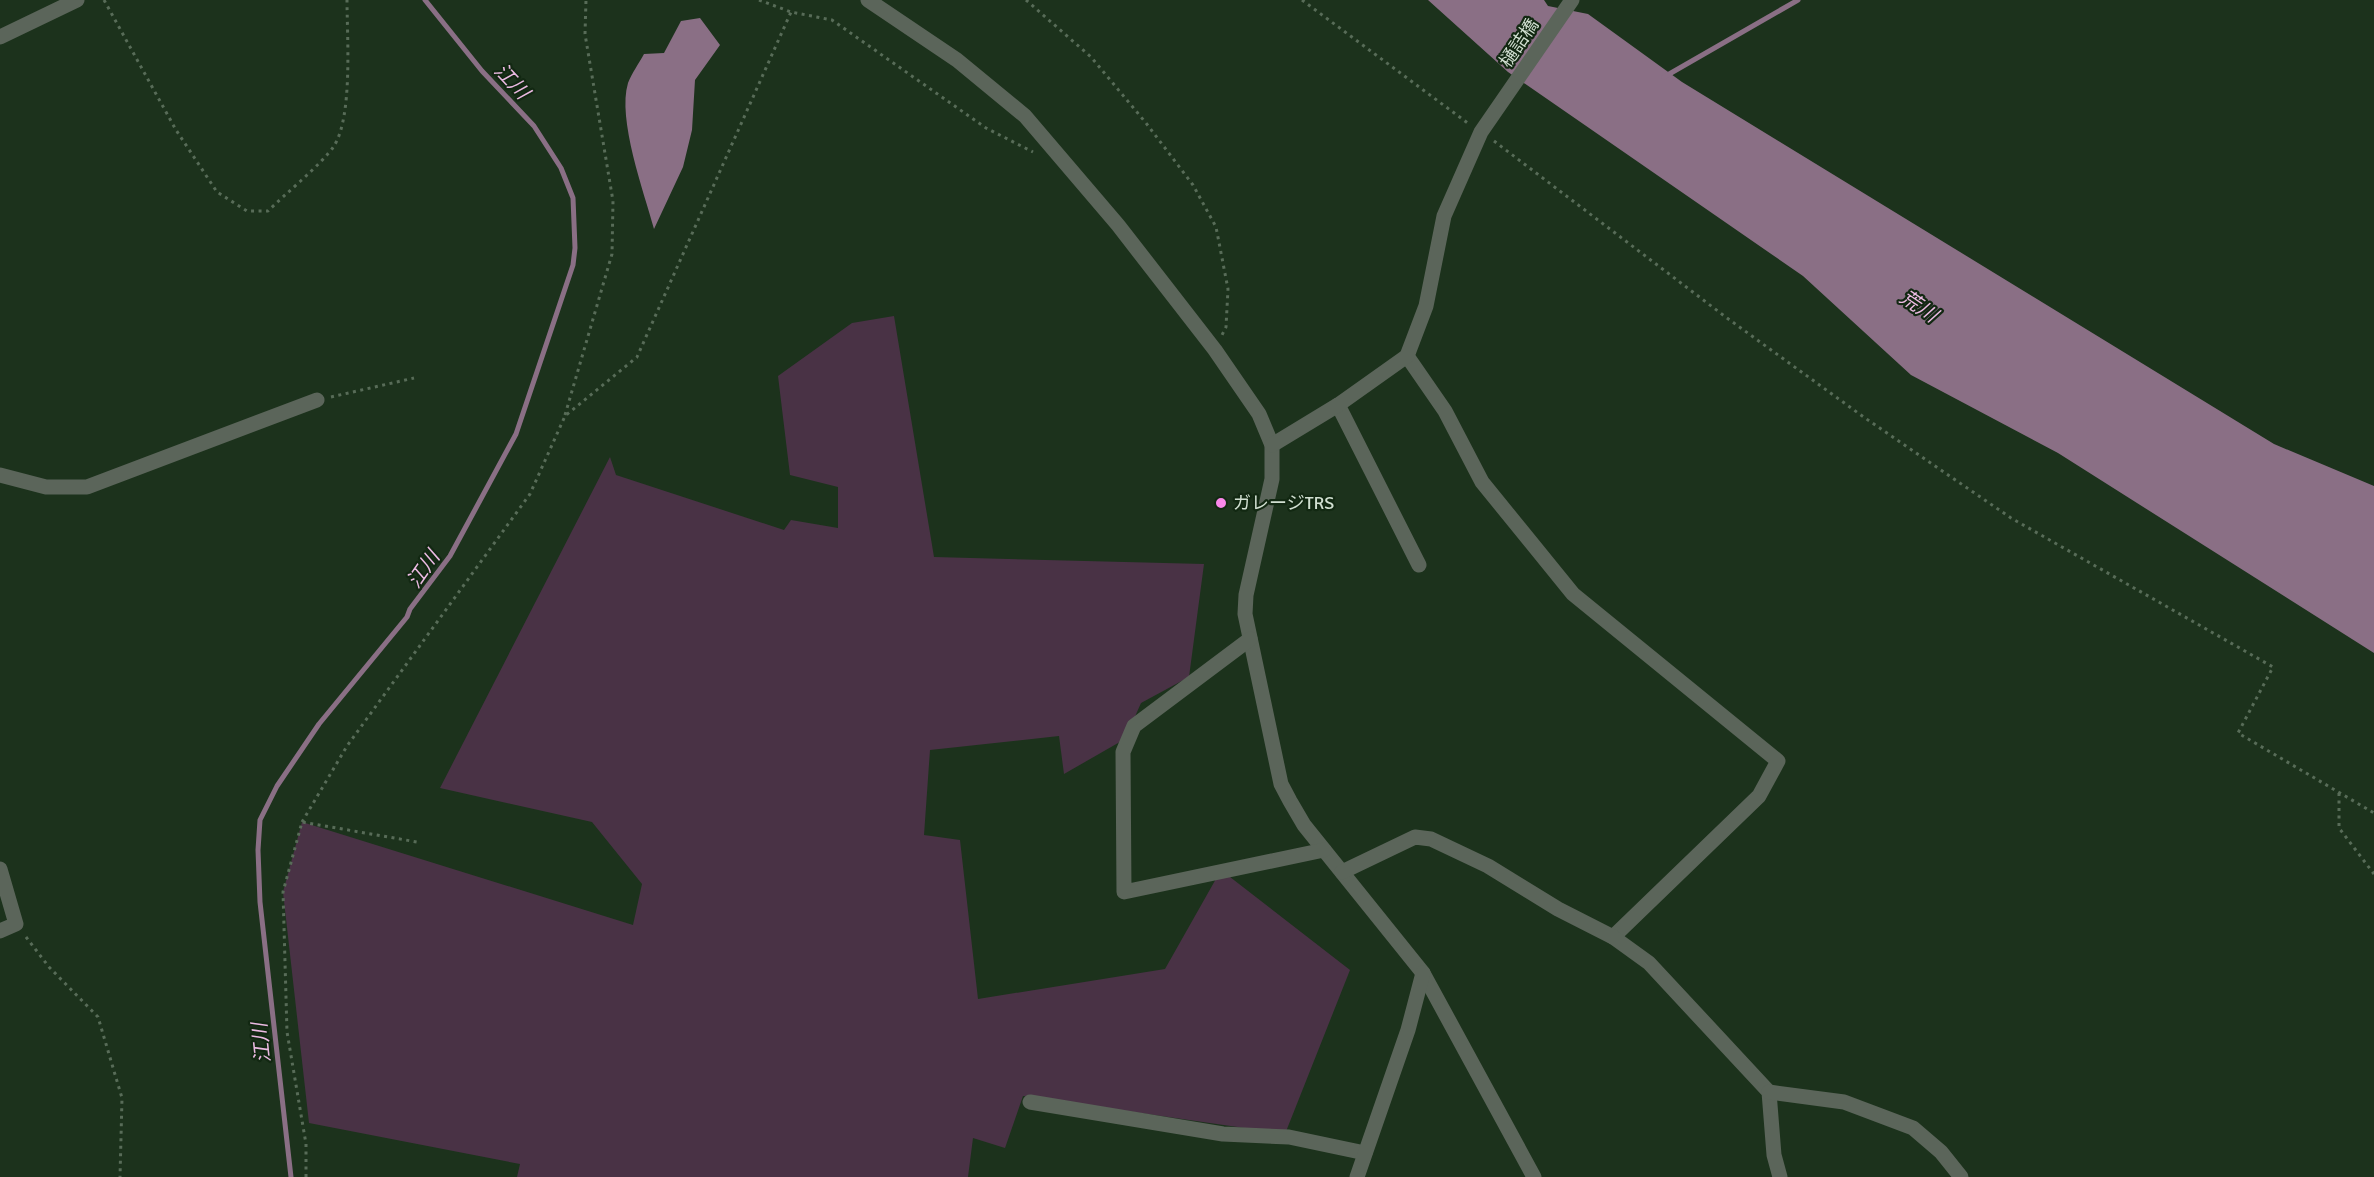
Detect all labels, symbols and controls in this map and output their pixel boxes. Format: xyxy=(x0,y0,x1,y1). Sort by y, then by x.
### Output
street label: 樋詰橋 xyxy=(1495,14,1543,72)
water label: 江川 xyxy=(489,58,536,106)
water label: 荒川 xyxy=(1895,285,1944,329)
place label: ガレージTRS xyxy=(1233,492,1334,514)
marker: ガレージTRS xyxy=(1214,496,1228,510)
water label: 江川 xyxy=(402,544,446,593)
water label: 江川 xyxy=(247,1020,276,1064)

